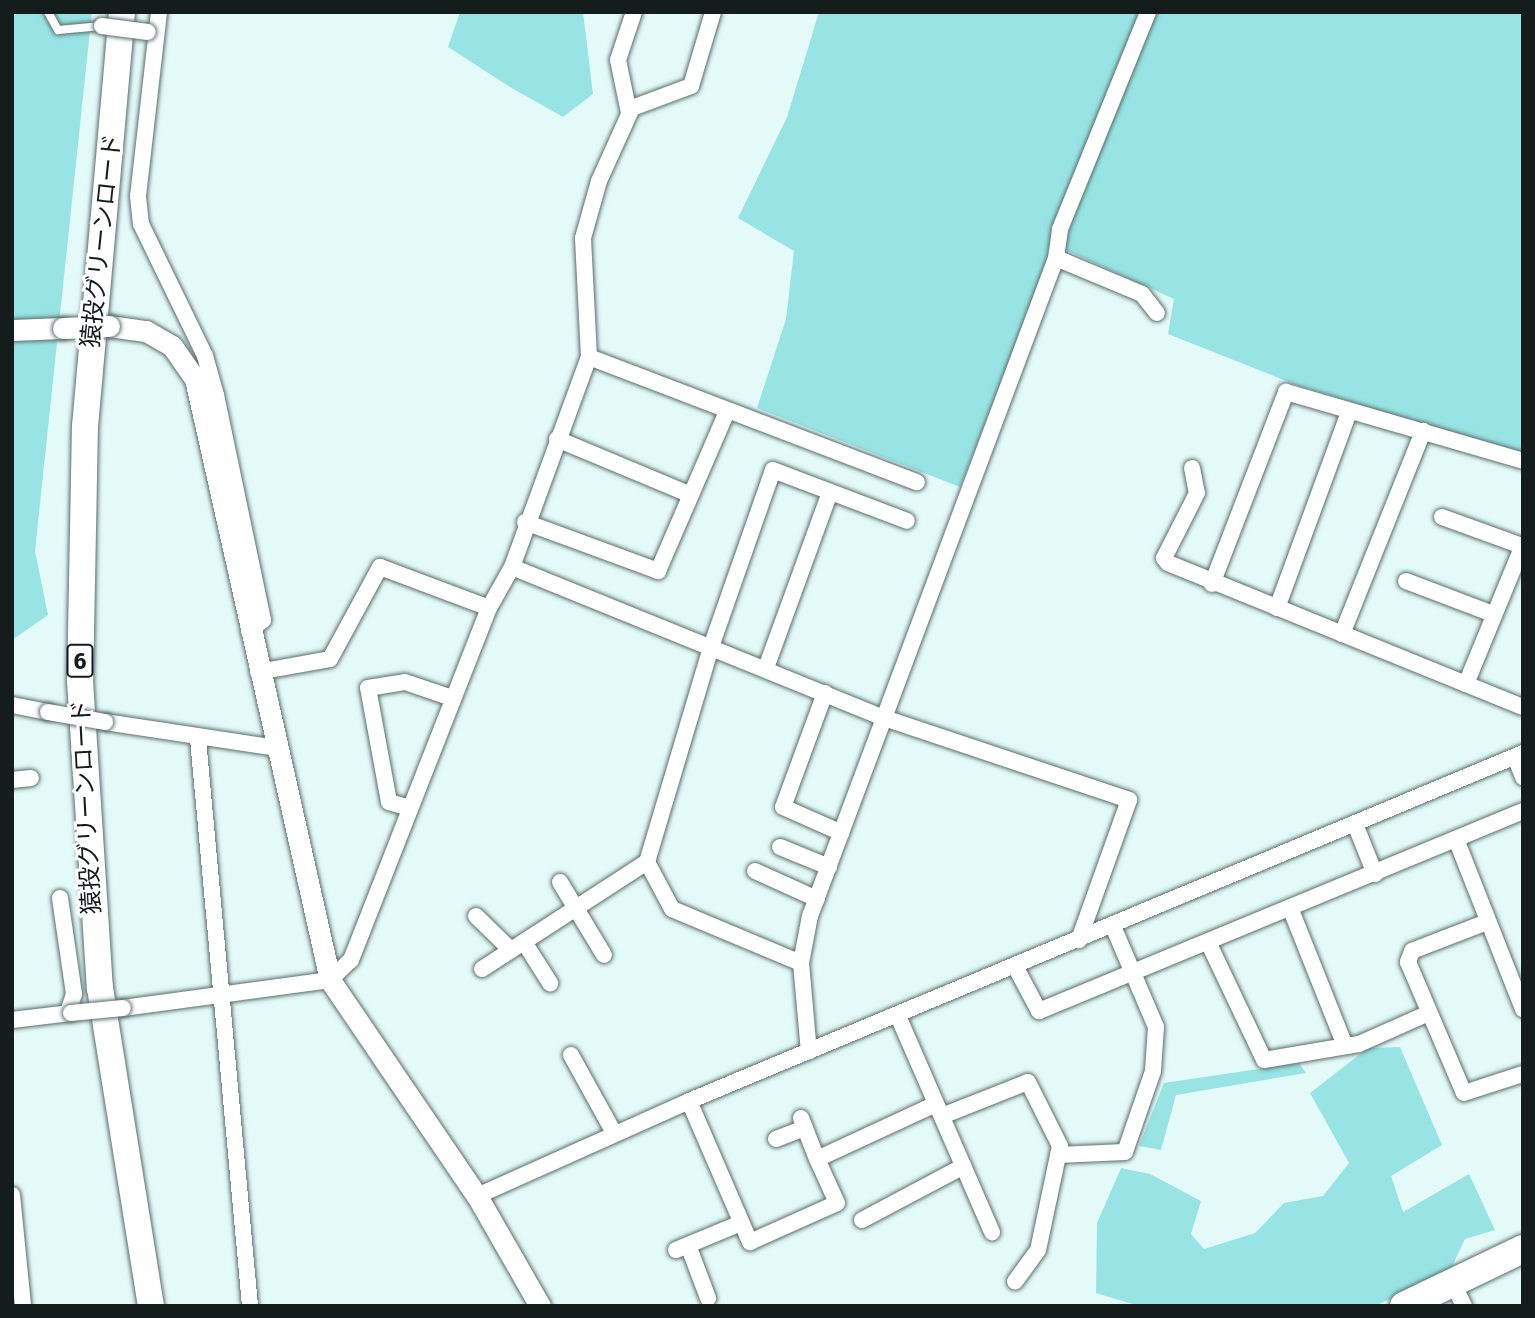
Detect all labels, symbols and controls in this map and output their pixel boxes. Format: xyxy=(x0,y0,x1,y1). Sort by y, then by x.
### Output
street label: 猿投グリーンロード xyxy=(76,132,128,350)
road number: 6 xyxy=(66,642,94,680)
street label: 猿投グリーンロード xyxy=(67,698,107,916)

